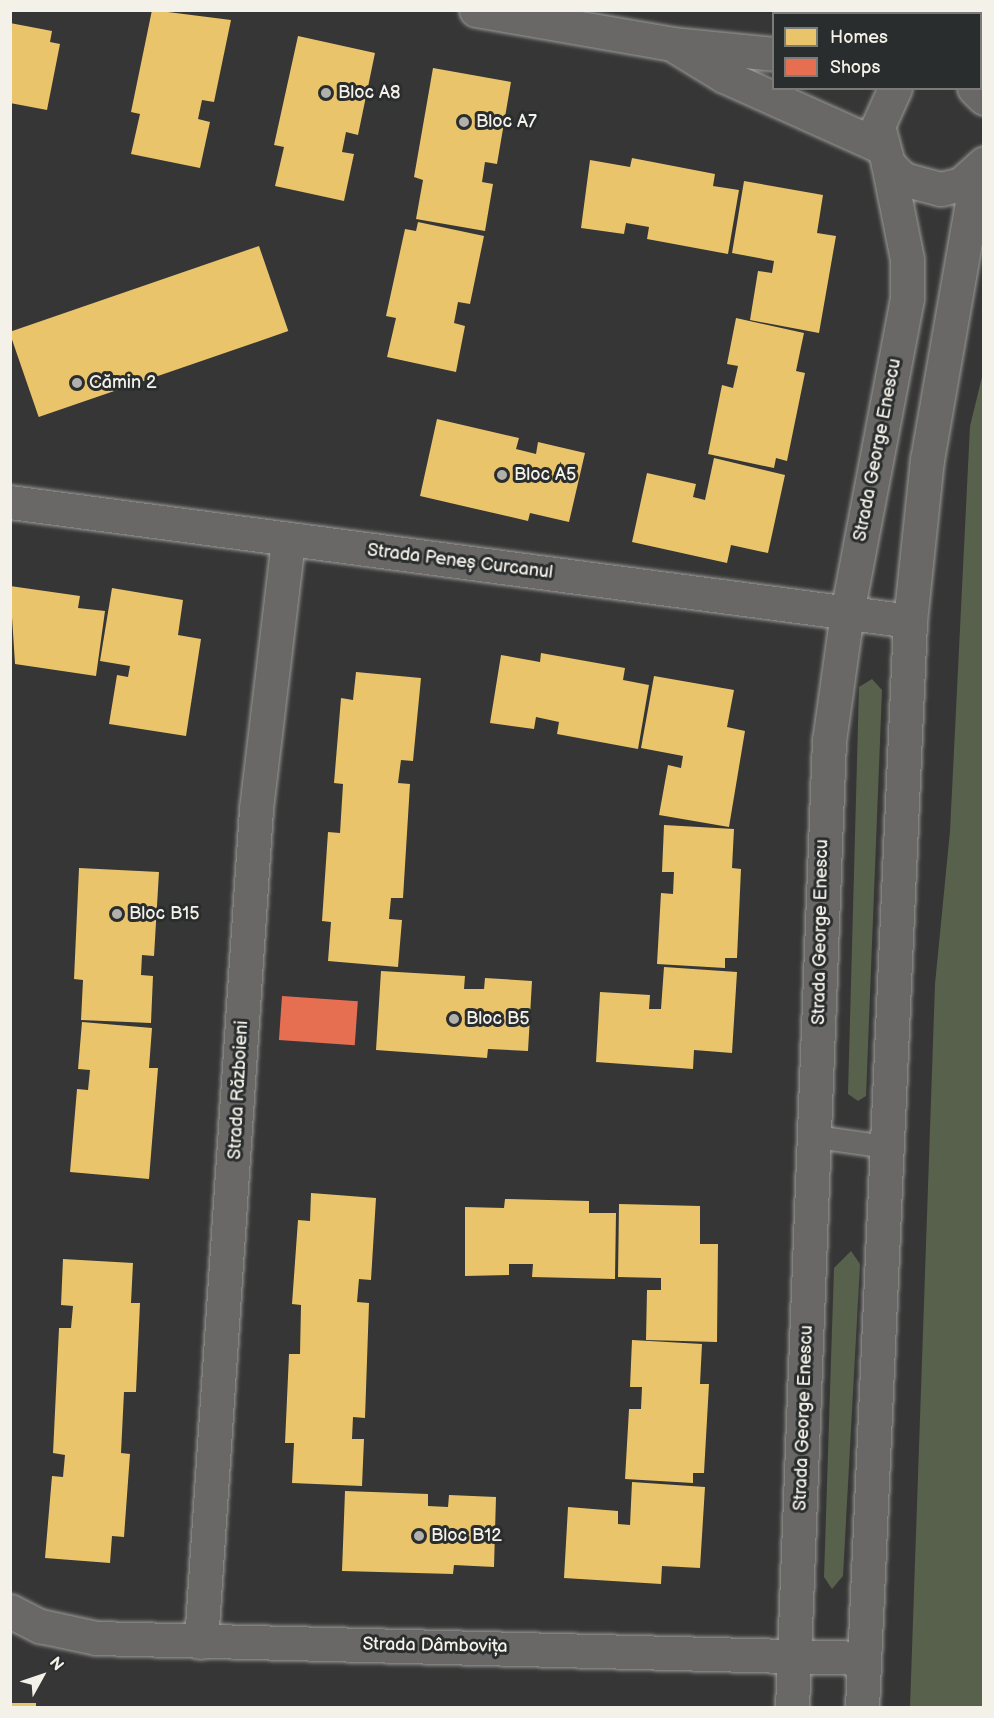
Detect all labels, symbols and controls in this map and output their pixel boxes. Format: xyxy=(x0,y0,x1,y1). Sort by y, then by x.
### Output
legend xyxy=(772,12,982,90)
text: Homes xyxy=(830,27,888,48)
text: Shops xyxy=(830,57,880,78)
place label: Bloc A8 xyxy=(338,82,400,104)
marker: Bloc A8 xyxy=(319,86,333,100)
place label: Bloc A7 xyxy=(476,111,537,133)
marker: Bloc A7 xyxy=(457,115,471,129)
street label: Strada George Enescu xyxy=(850,357,906,543)
place label: Cămin 2 xyxy=(89,372,157,394)
marker: Cămin 2 xyxy=(70,376,84,390)
place label: Bloc A5 xyxy=(514,464,576,486)
marker: Bloc A5 xyxy=(495,468,509,482)
street label: Strada Peneș Curcanul xyxy=(366,540,554,584)
street label: Strada George Enescu xyxy=(809,839,833,1025)
place label: Bloc B15 xyxy=(129,903,199,925)
marker: Bloc B15 xyxy=(110,907,124,921)
place label: Bloc B5 xyxy=(466,1008,530,1030)
marker: Bloc B5 xyxy=(447,1012,461,1026)
street label: Strada Războieni xyxy=(225,1020,253,1160)
street label: Strada George Enescu xyxy=(790,1325,818,1511)
place label: Bloc B12 xyxy=(431,1525,502,1547)
marker: Bloc B12 xyxy=(412,1529,426,1543)
street label: Strada Dâmbovița xyxy=(362,1634,508,1658)
north arrow xyxy=(12,1646,72,1706)
text: N xyxy=(45,1653,67,1675)

